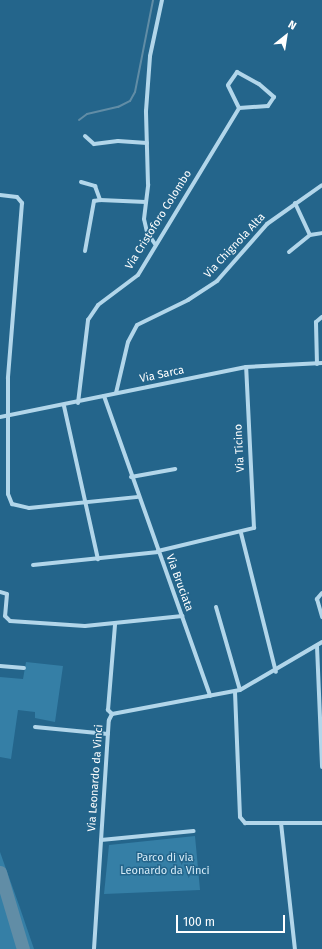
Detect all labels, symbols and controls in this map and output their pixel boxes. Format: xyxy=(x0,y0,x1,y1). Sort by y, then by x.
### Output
north arrow xyxy=(266,16,306,56)
text: N xyxy=(286,18,299,33)
street label: Via Cristoforo Colombo xyxy=(123,168,195,272)
street label: Via Chignola Alta xyxy=(202,211,268,281)
street label: Via Sarca xyxy=(139,364,185,386)
street label: Via Ticino xyxy=(232,424,248,472)
street label: Via Bruciata xyxy=(163,553,195,613)
street label: Via Leonardo da Vinci xyxy=(86,724,106,832)
park label: Parco di via Leonardo da Vinci xyxy=(120,852,210,878)
scale bar xyxy=(178,907,287,933)
text: 100 m xyxy=(183,915,215,929)

